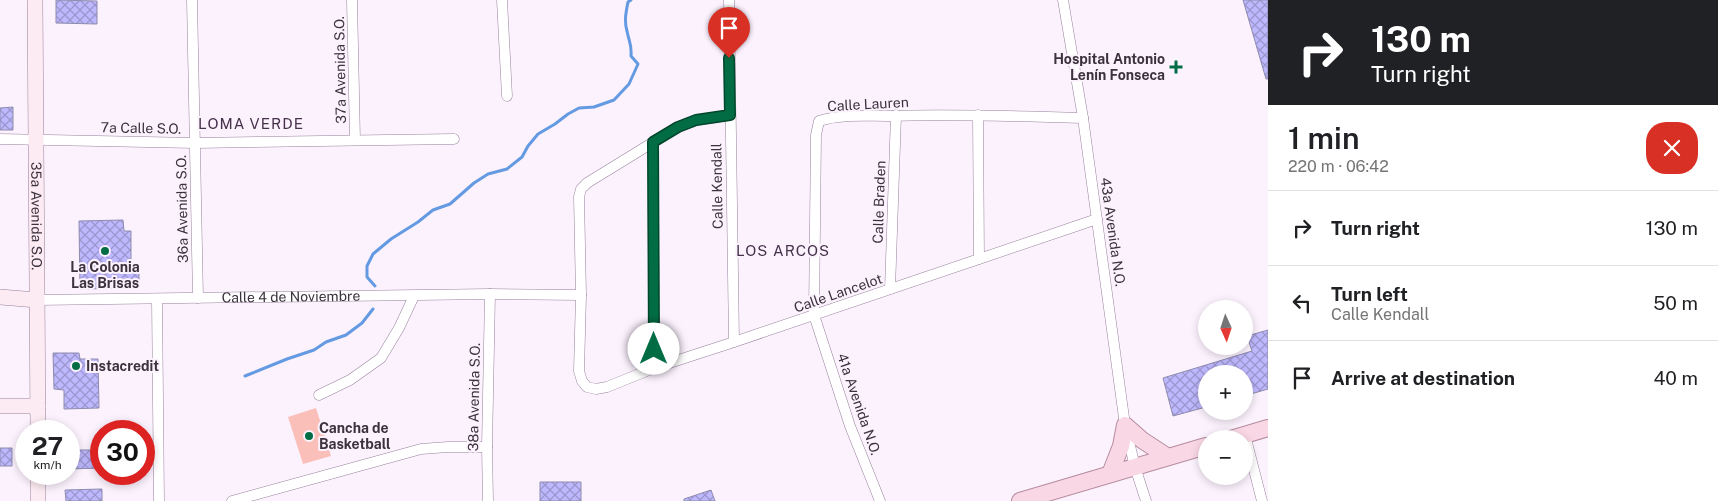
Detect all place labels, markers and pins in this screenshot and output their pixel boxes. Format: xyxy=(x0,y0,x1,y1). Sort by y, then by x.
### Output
pin xyxy=(708,7,750,58)
place label: Hospital Antonio Lenín Fonseca xyxy=(1053,51,1165,83)
marker: Hospital Antonio Lenín Fonseca xyxy=(1169,60,1183,74)
marker: La Colonia Las Brisas xyxy=(99,245,111,257)
place label: La Colonia Las Brisas xyxy=(70,259,140,291)
place label: Instacredit xyxy=(86,358,159,374)
marker: Instacredit xyxy=(70,360,82,372)
place label: Cancha de Basketball xyxy=(319,420,391,452)
marker: Cancha de Basketball xyxy=(303,430,315,442)

